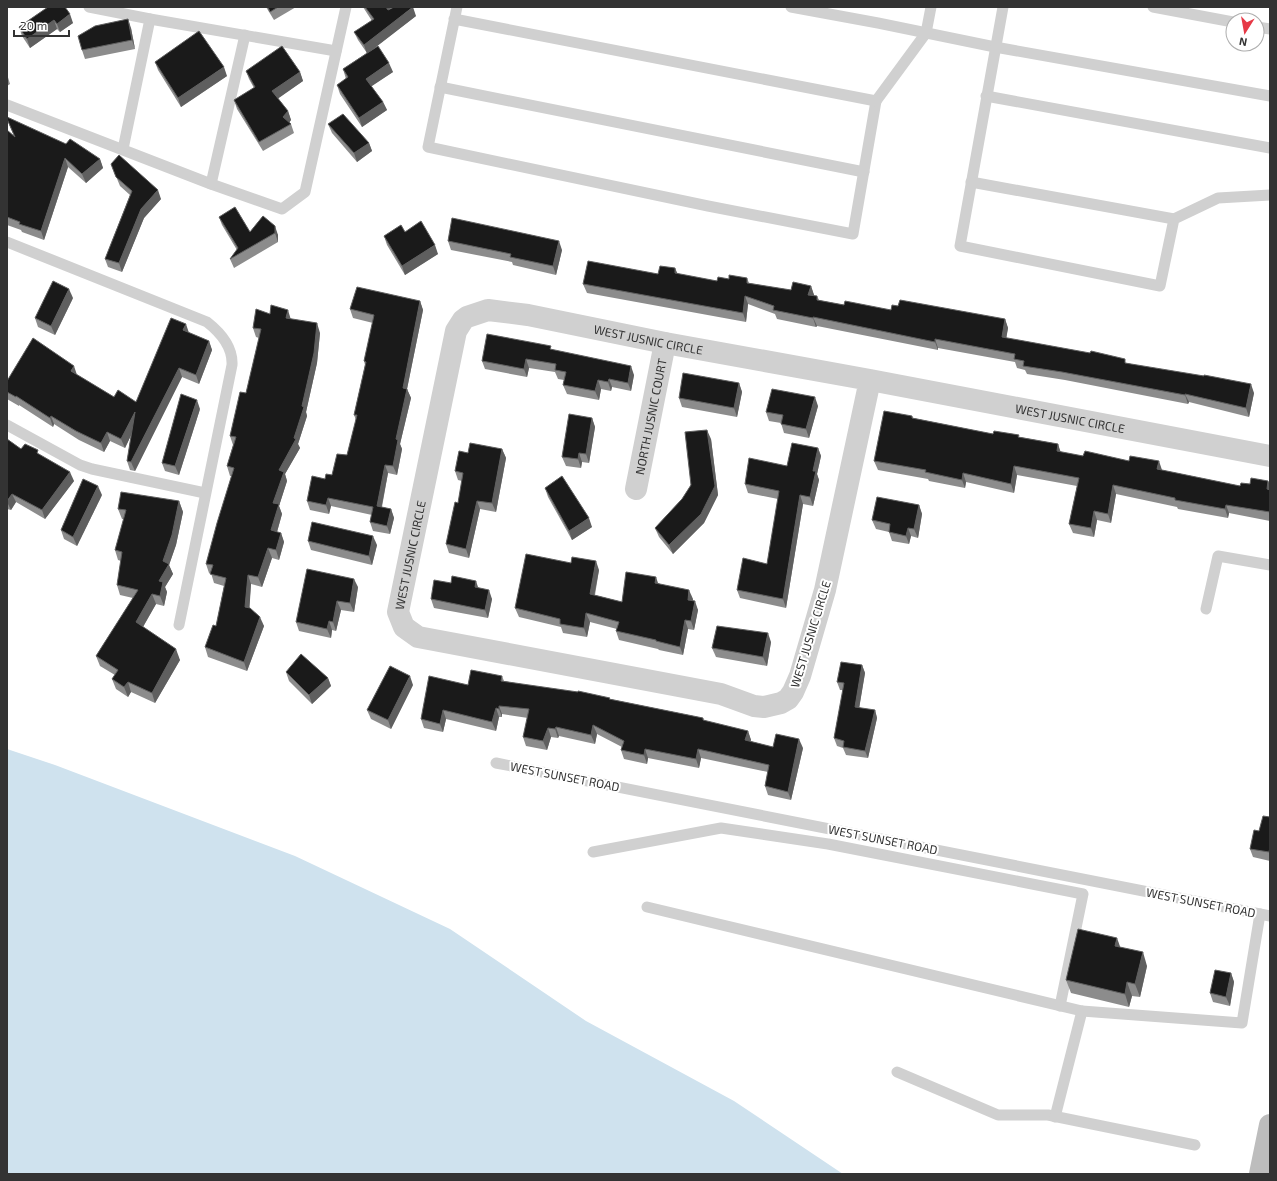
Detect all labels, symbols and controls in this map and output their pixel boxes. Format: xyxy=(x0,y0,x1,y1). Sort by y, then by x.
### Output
scale bar xyxy=(14,12,69,38)
north arrow xyxy=(1225,12,1265,52)
text: 20 m xyxy=(20,18,47,32)
text: N xyxy=(1238,35,1248,49)
street label: WEST JUSNIC CIRCLE xyxy=(592,322,704,357)
street label: NORTH JUSNIC COURT xyxy=(632,357,669,476)
street label: WEST JUSNIC CIRCLE xyxy=(1014,401,1126,435)
street label: WEST JUSNIC CIRCLE xyxy=(392,499,428,611)
street label: WEST JUSNIC CIRCLE xyxy=(787,579,833,689)
street label: WEST SUNSET ROAD xyxy=(509,759,621,793)
street label: WEST SUNSET ROAD xyxy=(827,822,939,856)
street label: WEST SUNSET ROAD xyxy=(1145,885,1257,919)

